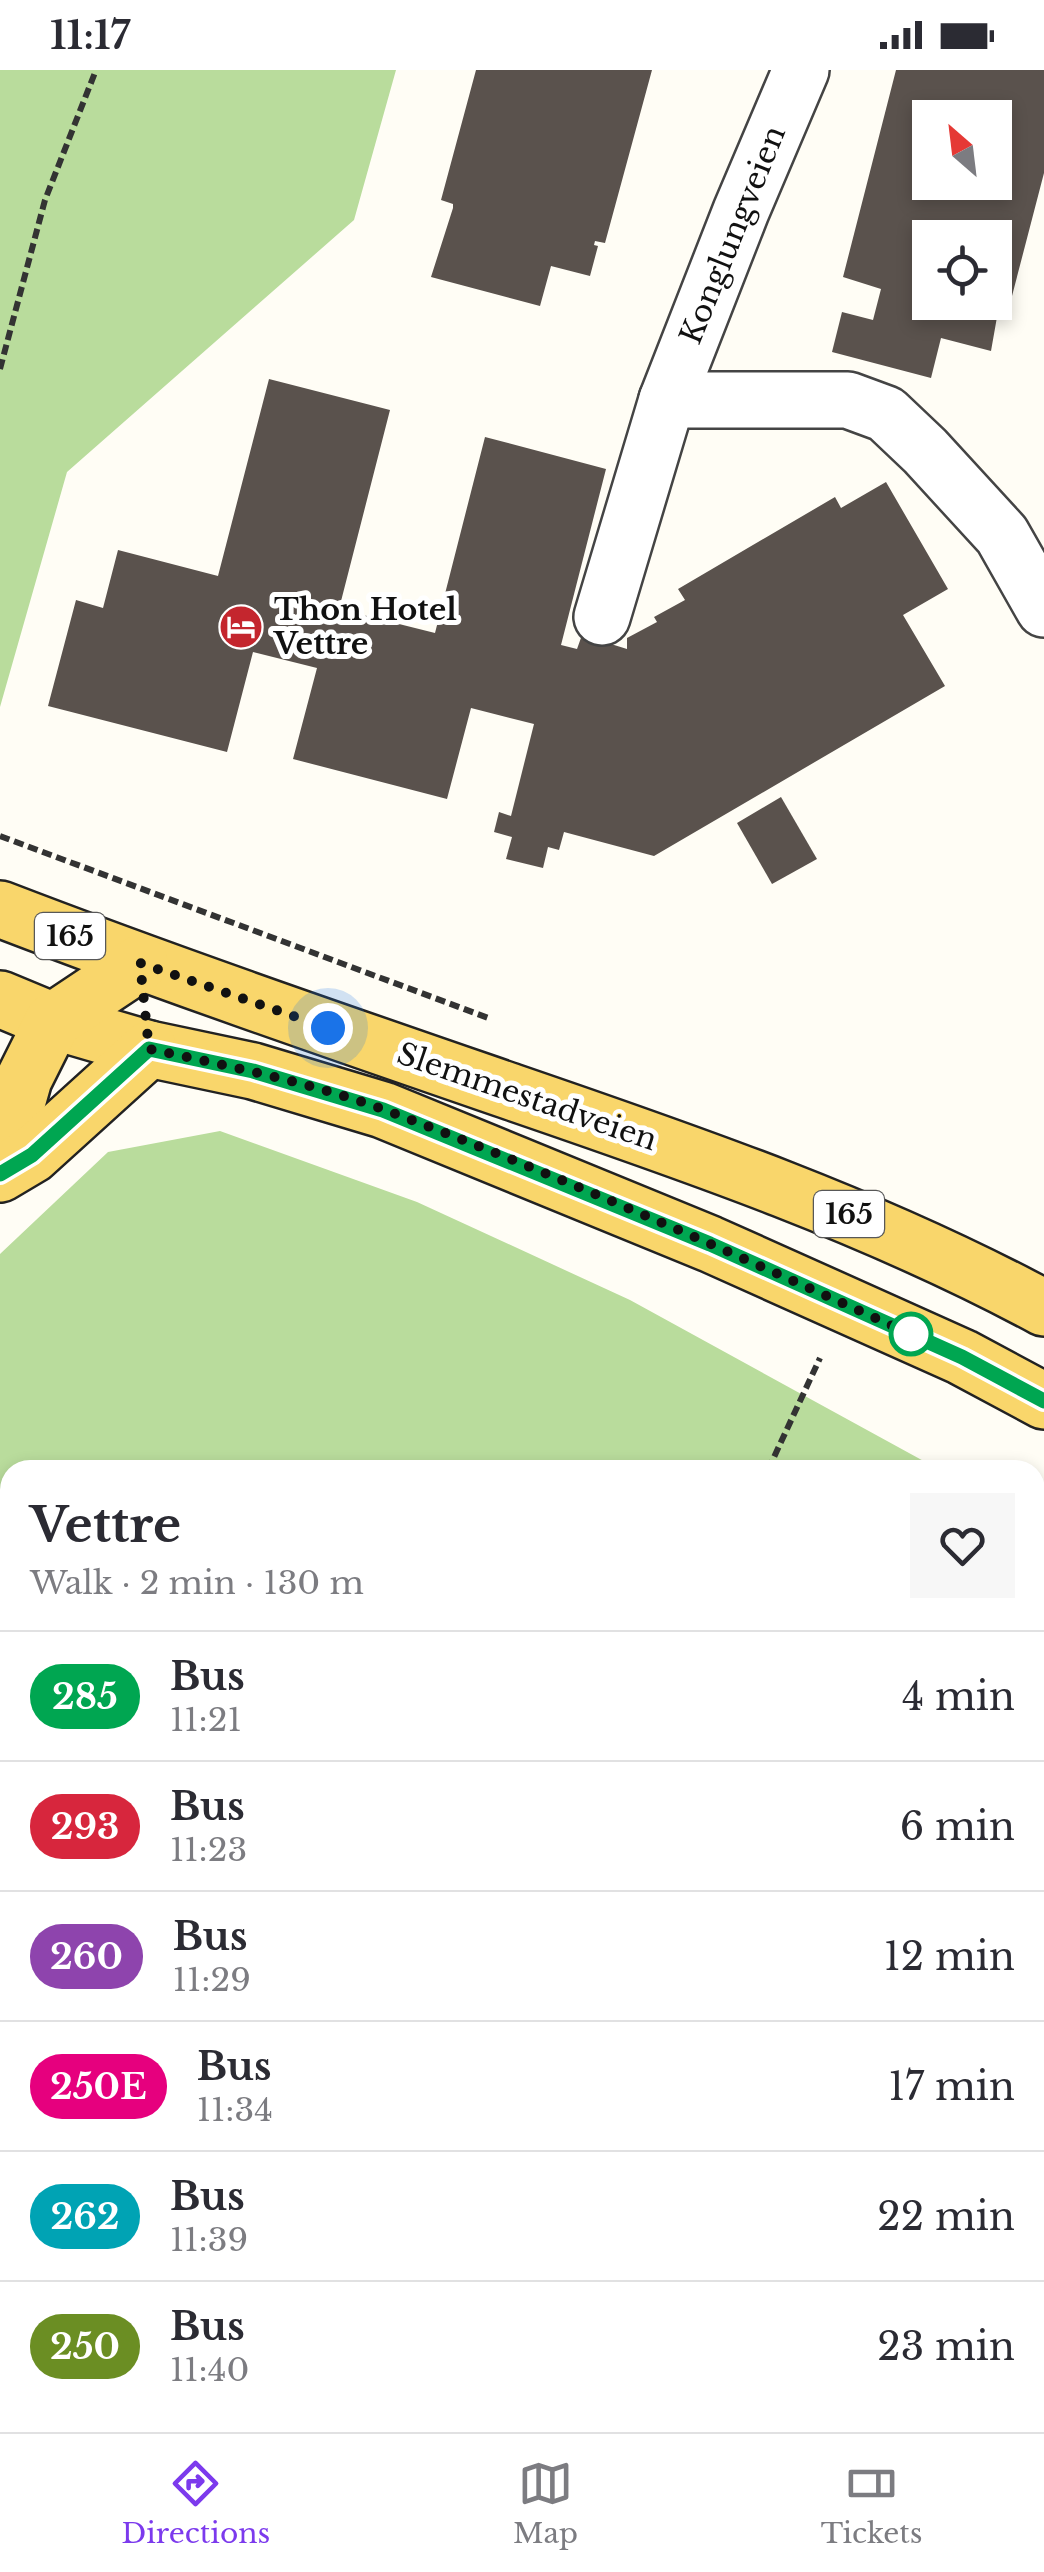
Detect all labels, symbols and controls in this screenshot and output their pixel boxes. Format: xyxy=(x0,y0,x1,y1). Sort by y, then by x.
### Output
text: 11:17 xyxy=(50,12,130,59)
north arrow xyxy=(912,100,1012,200)
map controls xyxy=(912,100,1012,320)
street label: Konglungveien xyxy=(672,120,793,349)
button: locate xyxy=(912,220,1012,320)
place label: Thon Hotel Vettre xyxy=(273,591,457,662)
hotel icon: Thon Hotel Vettre xyxy=(218,604,264,650)
road number: 165 xyxy=(35,913,105,959)
your location xyxy=(303,1003,353,1053)
street label: Slemmestadveien xyxy=(392,1035,662,1158)
road number: 165 xyxy=(814,1191,884,1237)
unlabelled marker xyxy=(890,1313,932,1355)
button: heart xyxy=(910,1493,1015,1598)
text: Vettre xyxy=(30,1495,181,1555)
text: Walk · 2 min · 130 m xyxy=(30,1563,364,1603)
text: Bus xyxy=(170,1653,245,1700)
text: 4 min xyxy=(902,1673,1015,1720)
text: 285 xyxy=(52,1675,118,1718)
text: 11:21 xyxy=(170,1700,242,1740)
text: Bus xyxy=(170,1783,245,1830)
text: 6 min xyxy=(900,1803,1015,1850)
text: 293 xyxy=(51,1805,119,1848)
text: 11:23 xyxy=(170,1830,247,1870)
text: Bus xyxy=(173,1913,248,1960)
text: 12 min xyxy=(884,1933,1015,1980)
text: 260 xyxy=(50,1935,123,1978)
text: 11:29 xyxy=(173,1960,251,2000)
text: Bus xyxy=(197,2043,272,2090)
text: 17 min xyxy=(888,2063,1015,2110)
text: 250E xyxy=(50,2065,147,2108)
text: 11:34 xyxy=(197,2090,273,2130)
text: Bus xyxy=(170,2173,245,2220)
text: 22 min xyxy=(877,2193,1015,2240)
text: 262 xyxy=(50,2195,120,2238)
text: 11:39 xyxy=(170,2220,248,2260)
text: Bus xyxy=(170,2303,245,2350)
text: 23 min xyxy=(877,2323,1015,2370)
text: 250 xyxy=(50,2325,120,2368)
text: 11:40 xyxy=(170,2350,249,2390)
tab: Directions xyxy=(121,2456,270,2551)
tab: Map xyxy=(513,2456,578,2551)
tab: Tickets xyxy=(821,2456,923,2551)

